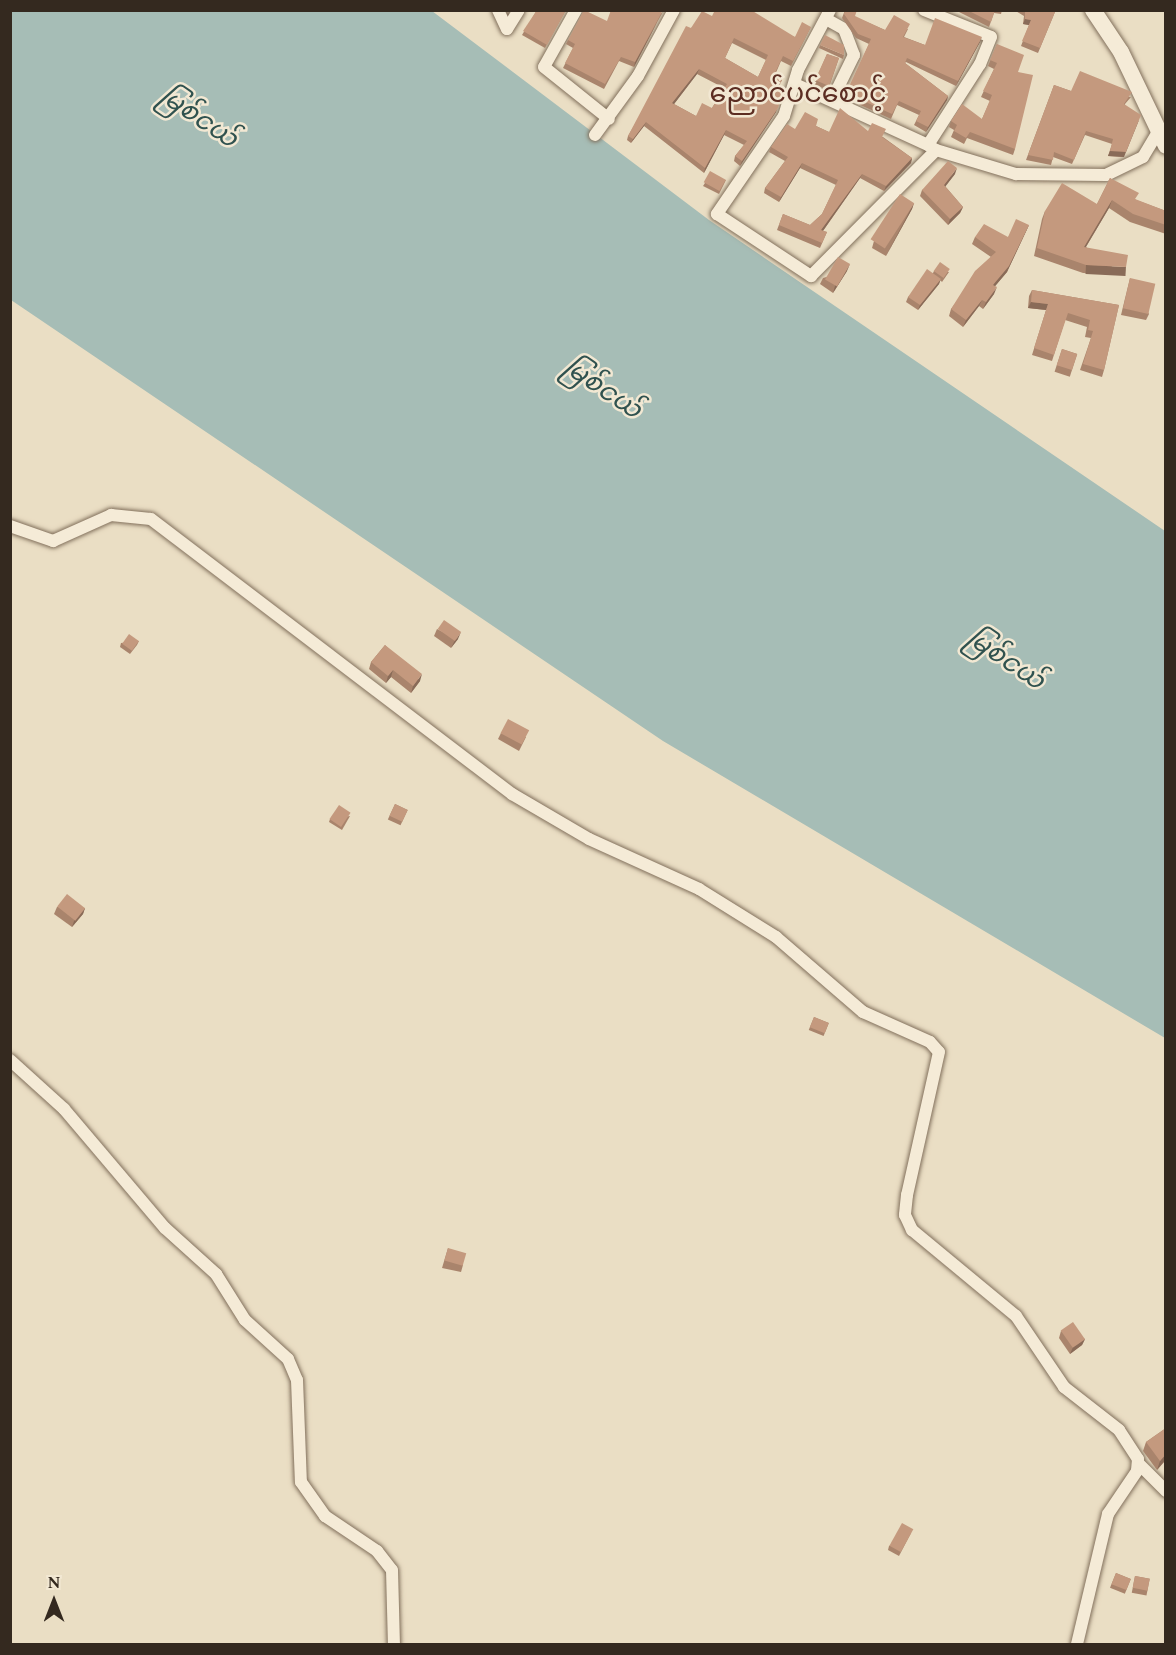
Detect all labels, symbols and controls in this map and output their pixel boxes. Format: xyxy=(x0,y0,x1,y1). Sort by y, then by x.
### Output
district label: ညောင်ပင်စောင့် xyxy=(710,79,886,111)
water label: မြစ်ငယ် xyxy=(153,81,243,155)
water label: မြစ်ငယ် xyxy=(557,352,647,426)
water label: မြစ်ငယ် xyxy=(960,623,1050,697)
north arrow xyxy=(24,1571,84,1631)
text: N xyxy=(47,1571,61,1595)

